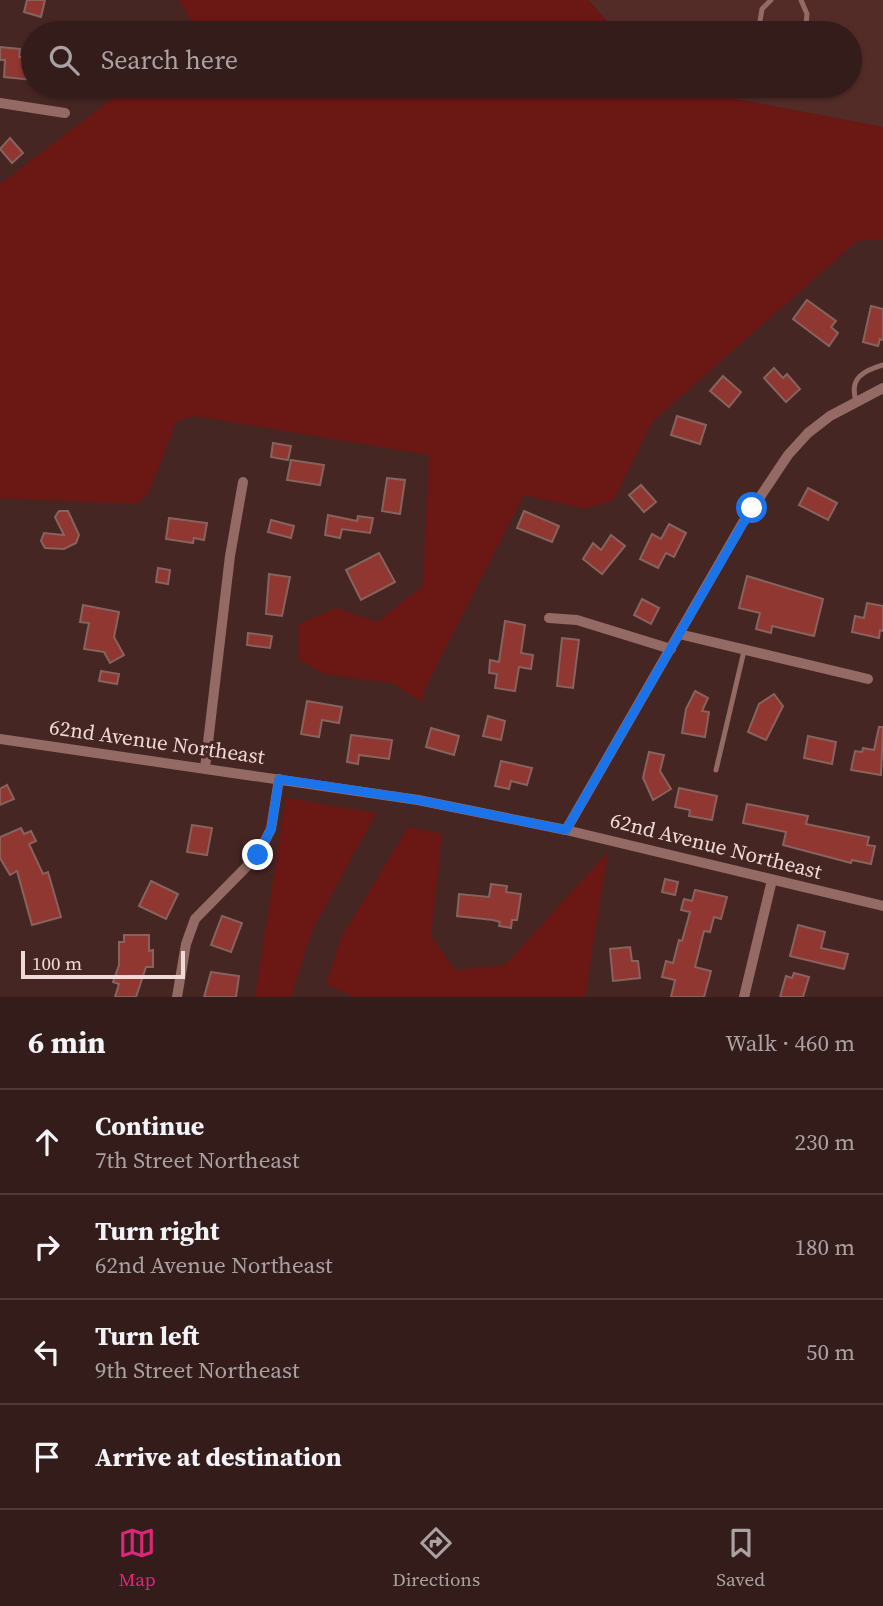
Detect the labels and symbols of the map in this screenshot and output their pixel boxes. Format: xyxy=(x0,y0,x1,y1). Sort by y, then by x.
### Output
route start xyxy=(736,492,767,523)
street label: 62nd Avenue Northeast xyxy=(48,712,267,771)
street label: 62nd Avenue Northeast xyxy=(607,805,825,886)
route end xyxy=(242,839,273,870)
scale bar xyxy=(21,948,186,980)

